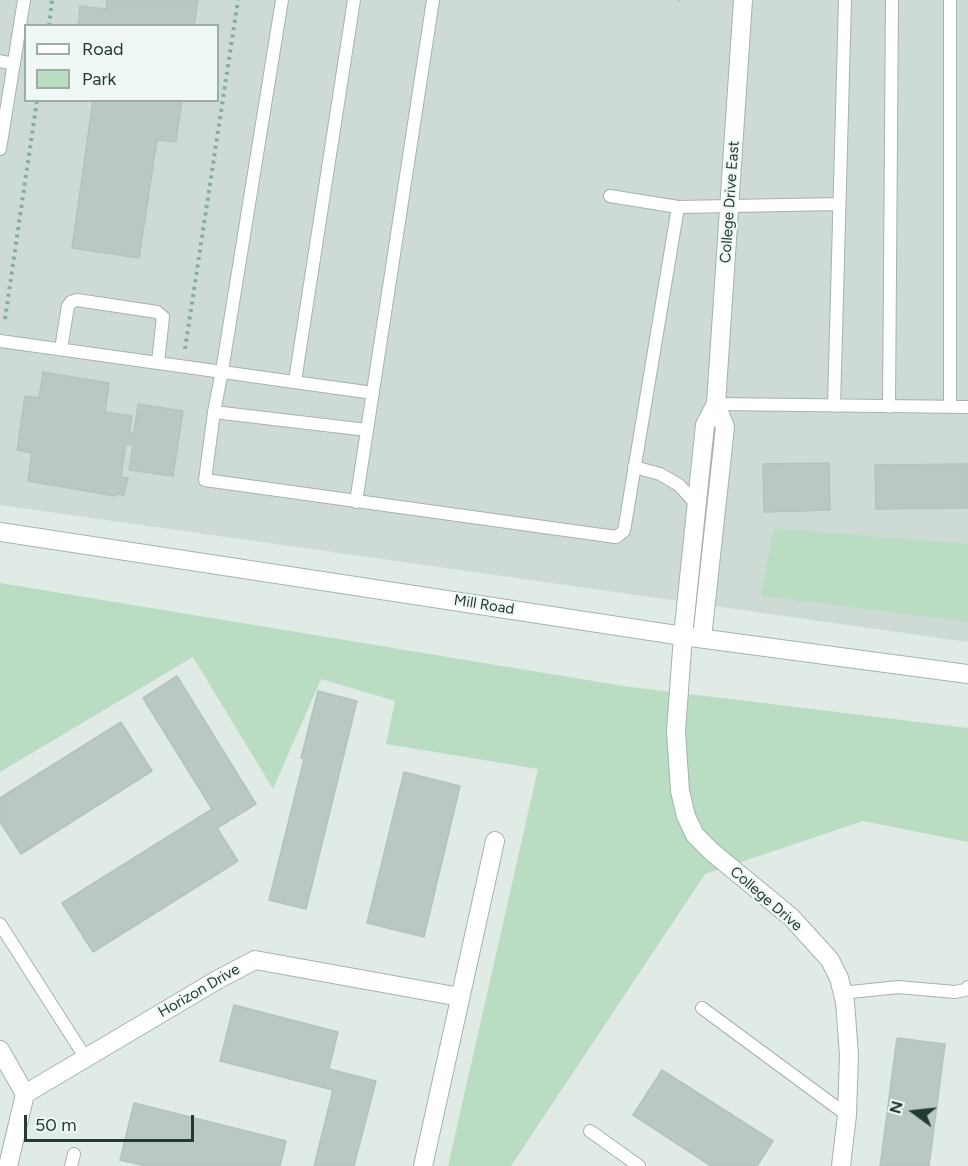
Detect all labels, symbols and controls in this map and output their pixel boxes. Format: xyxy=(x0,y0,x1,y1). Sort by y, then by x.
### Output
legend xyxy=(24,24,219,102)
text: Road xyxy=(82,38,123,60)
text: Park xyxy=(82,68,116,90)
street label: College Drive East xyxy=(717,140,743,264)
street label: Mill Road xyxy=(452,591,516,619)
street label: College Drive xyxy=(726,863,806,935)
street label: Horizon Drive xyxy=(155,960,243,1022)
north arrow xyxy=(884,1082,944,1142)
text: N xyxy=(885,1099,907,1116)
scale bar xyxy=(27,1103,196,1141)
text: 50 m xyxy=(35,1114,77,1136)

